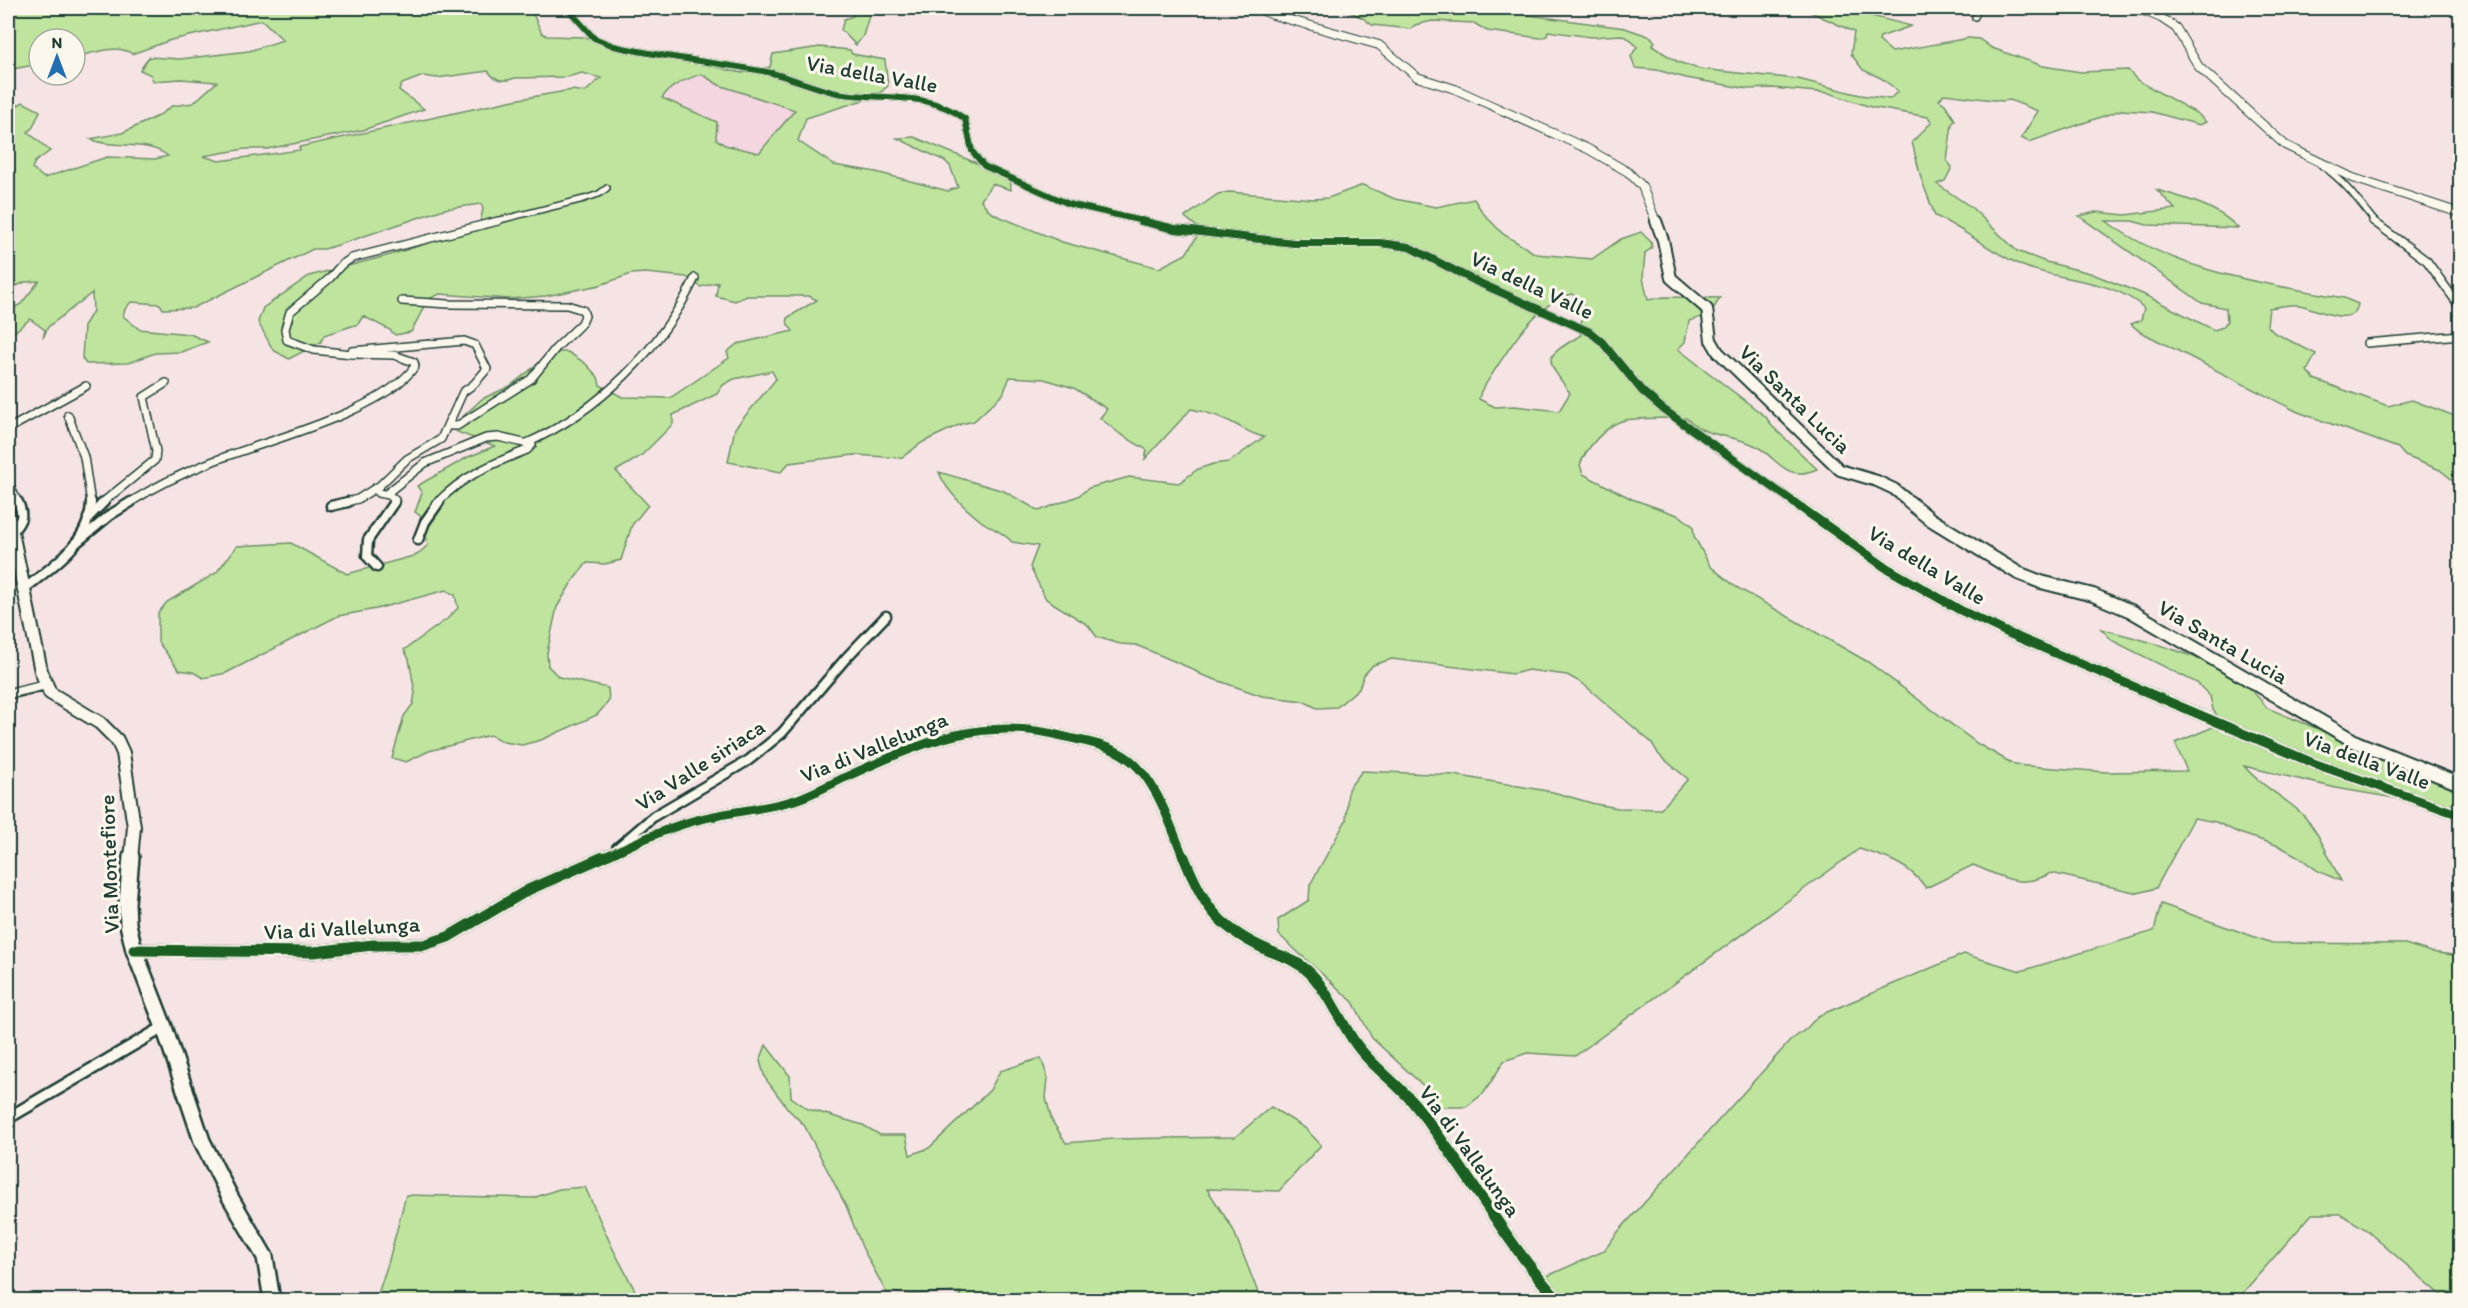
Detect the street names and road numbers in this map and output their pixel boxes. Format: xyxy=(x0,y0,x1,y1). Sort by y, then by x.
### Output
street label: Via della Valle xyxy=(804,49,940,99)
street label: Via della Valle xyxy=(1466,245,1598,325)
street label: Via Santa Lucia xyxy=(1733,339,1857,460)
street label: Via della Valle xyxy=(1863,519,1991,611)
street label: Via Santa Lucia xyxy=(2153,594,2293,690)
street label: Via di Vallelunga xyxy=(796,705,952,789)
street label: Via Valle siriaca xyxy=(630,713,770,817)
street label: Via della Valle xyxy=(2300,725,2434,795)
street label: Via Montefiore xyxy=(93,794,125,934)
street label: Via di Vallelunga xyxy=(263,910,421,946)
street label: Via di Vallelunga xyxy=(1413,1080,1527,1223)

